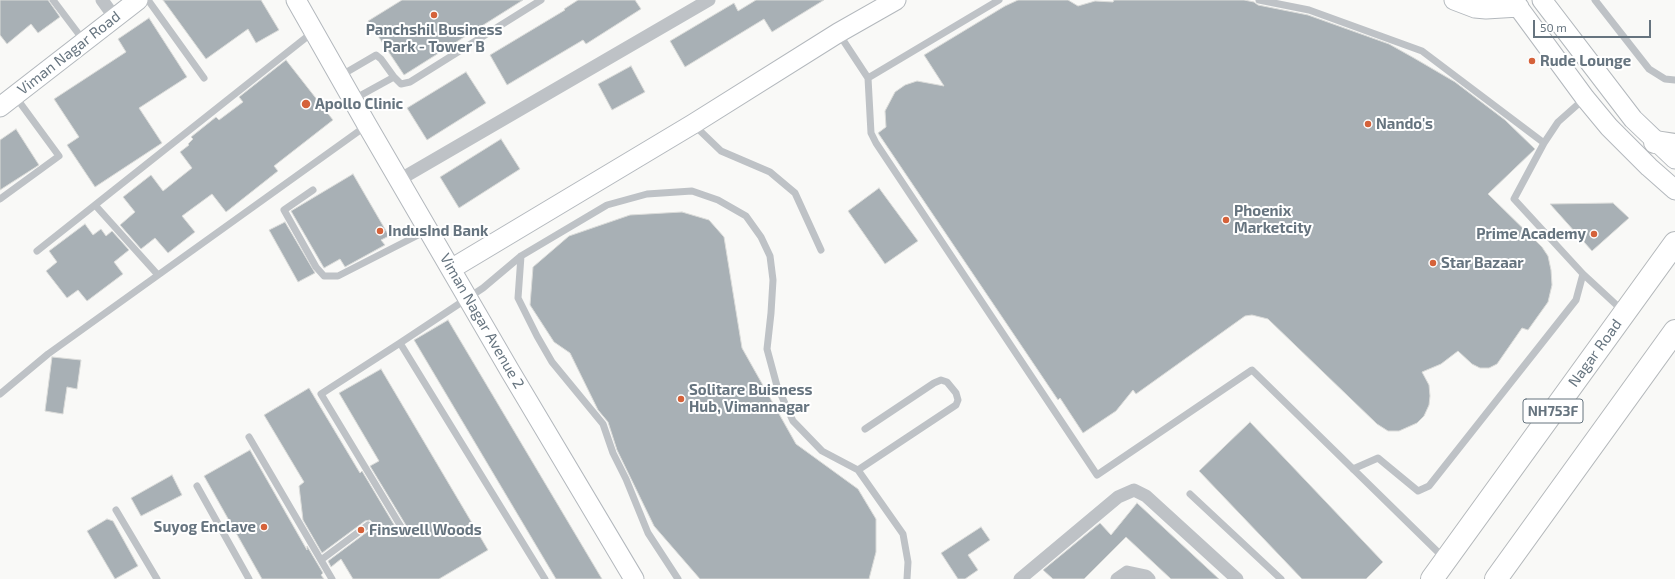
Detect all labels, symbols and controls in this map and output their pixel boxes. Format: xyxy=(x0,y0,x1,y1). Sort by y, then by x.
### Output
street label: Viman Nagar Road xyxy=(14,7,124,99)
marker: Panchshil Business Park - Tower B xyxy=(429,10,439,20)
scale bar xyxy=(1535,12,1653,38)
text: 50 m xyxy=(1540,20,1567,34)
place label: Panchshil Business Park - Tower B xyxy=(366,21,502,56)
place label: Rude Lounge xyxy=(1540,52,1631,70)
marker: Rude Lounge xyxy=(1527,56,1537,66)
place label: Apollo Clinic xyxy=(315,95,403,113)
marker: Apollo Clinic xyxy=(300,98,312,110)
place label: Nando's xyxy=(1376,115,1433,133)
marker: Nando's xyxy=(1363,119,1373,129)
place label: Phoenix Marketcity xyxy=(1234,202,1312,237)
marker: Phoenix Marketcity xyxy=(1221,215,1231,225)
place label: IndusInd Bank xyxy=(388,222,488,240)
place label: Prime Academy xyxy=(1476,225,1586,243)
marker: IndusInd Bank xyxy=(375,226,385,236)
marker: Prime Academy xyxy=(1589,229,1599,239)
street label: Viman Nagar Avenue 2 xyxy=(436,250,528,392)
place label: Star Bazaar xyxy=(1441,254,1524,272)
marker: Star Bazaar xyxy=(1428,258,1438,268)
street label: Nagar Road xyxy=(1564,316,1626,390)
place label: Solitare Buisness Hub, Vimannagar xyxy=(689,381,812,416)
marker: Solitare Buisness Hub, Vimannagar xyxy=(676,394,686,404)
road number: NH753F xyxy=(1523,399,1583,423)
place label: Suyog Enclave xyxy=(154,518,256,536)
place label: Finswell Woods xyxy=(369,521,482,539)
marker: Suyog Enclave xyxy=(259,522,269,532)
marker: Finswell Woods xyxy=(356,525,366,535)

